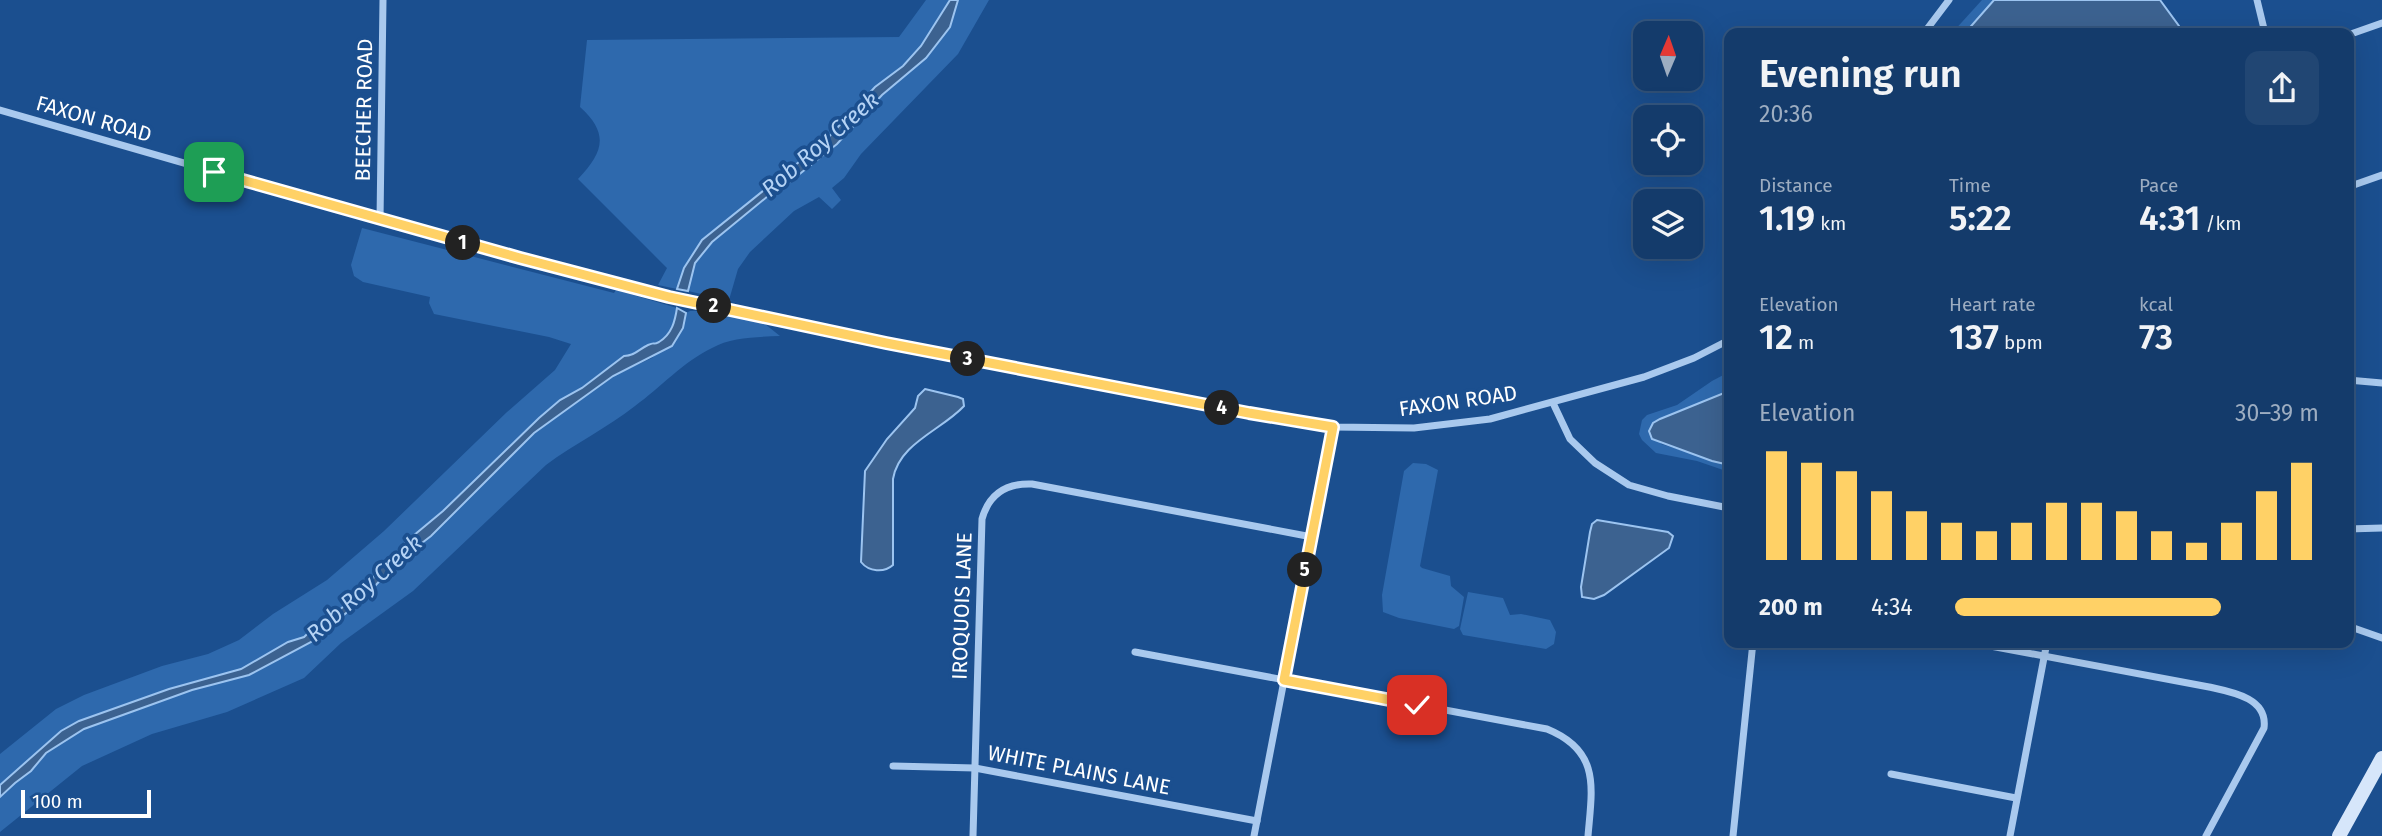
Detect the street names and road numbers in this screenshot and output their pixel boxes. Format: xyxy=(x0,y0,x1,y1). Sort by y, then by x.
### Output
street label: BEECHER ROAD xyxy=(350,38,378,182)
street label: FAXON ROAD xyxy=(33,90,155,148)
street label: FAXON ROAD xyxy=(1397,380,1519,422)
street label: IROQUOIS LANE xyxy=(946,532,978,680)
street label: WHITE PLAINS LANE xyxy=(985,740,1173,800)

